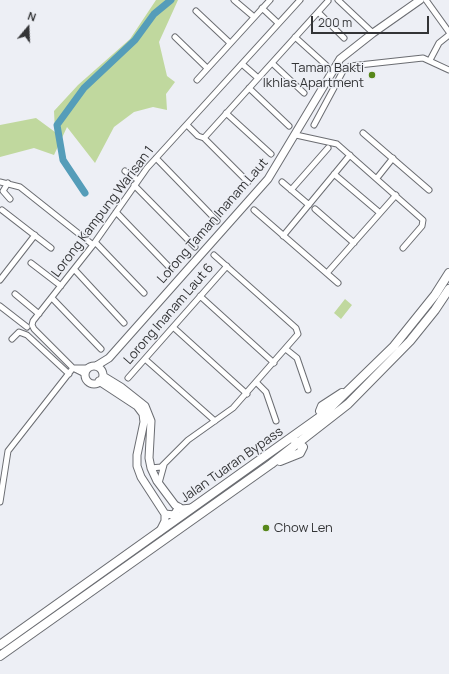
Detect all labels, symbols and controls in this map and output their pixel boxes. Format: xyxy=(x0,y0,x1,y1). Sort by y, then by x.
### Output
north arrow xyxy=(8,8,48,48)
text: N xyxy=(26,8,38,25)
scale bar xyxy=(313,8,431,34)
text: 200 m xyxy=(318,14,352,31)
place label: Taman Bakti Ikhlas Apartment xyxy=(263,60,364,91)
marker: Taman Bakti Ikhlas Apartment xyxy=(367,70,377,80)
street label: Lorong Kampung Warisan 1 xyxy=(49,143,157,281)
street label: Lorong Taman Inanam Laut xyxy=(154,155,272,287)
street label: Lorong Inanam Laut 6 xyxy=(121,260,217,368)
street label: Jalan Tuaran Bypass xyxy=(178,424,286,506)
place label: Chow Len xyxy=(274,520,333,536)
marker: Chow Len xyxy=(261,523,271,533)

